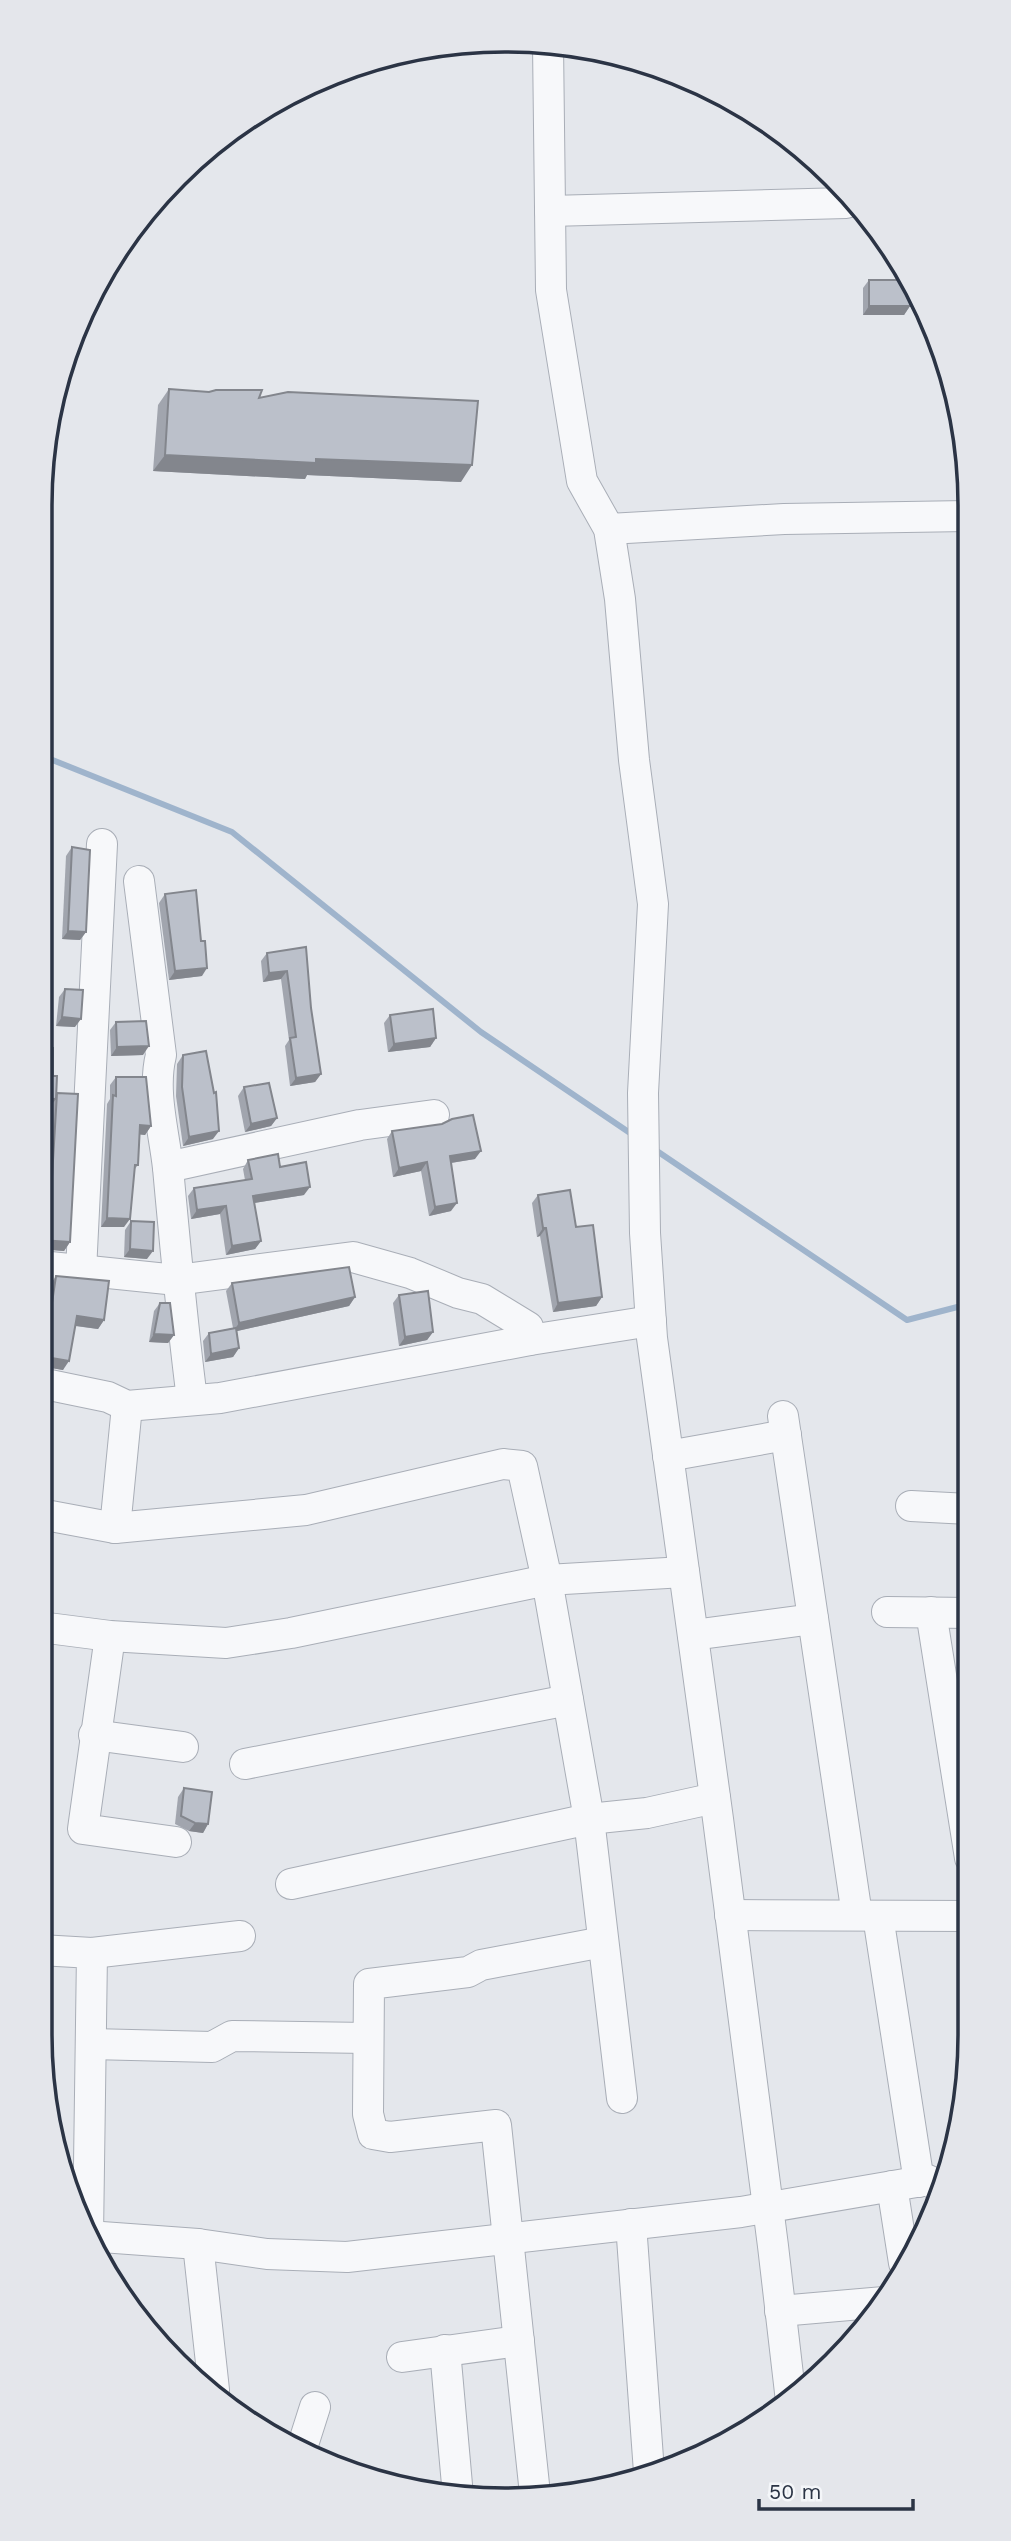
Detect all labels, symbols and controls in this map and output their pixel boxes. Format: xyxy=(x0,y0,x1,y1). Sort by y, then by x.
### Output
scale bar xyxy=(759,2468,913,2512)
text: 50 m xyxy=(769,2479,821,2504)

